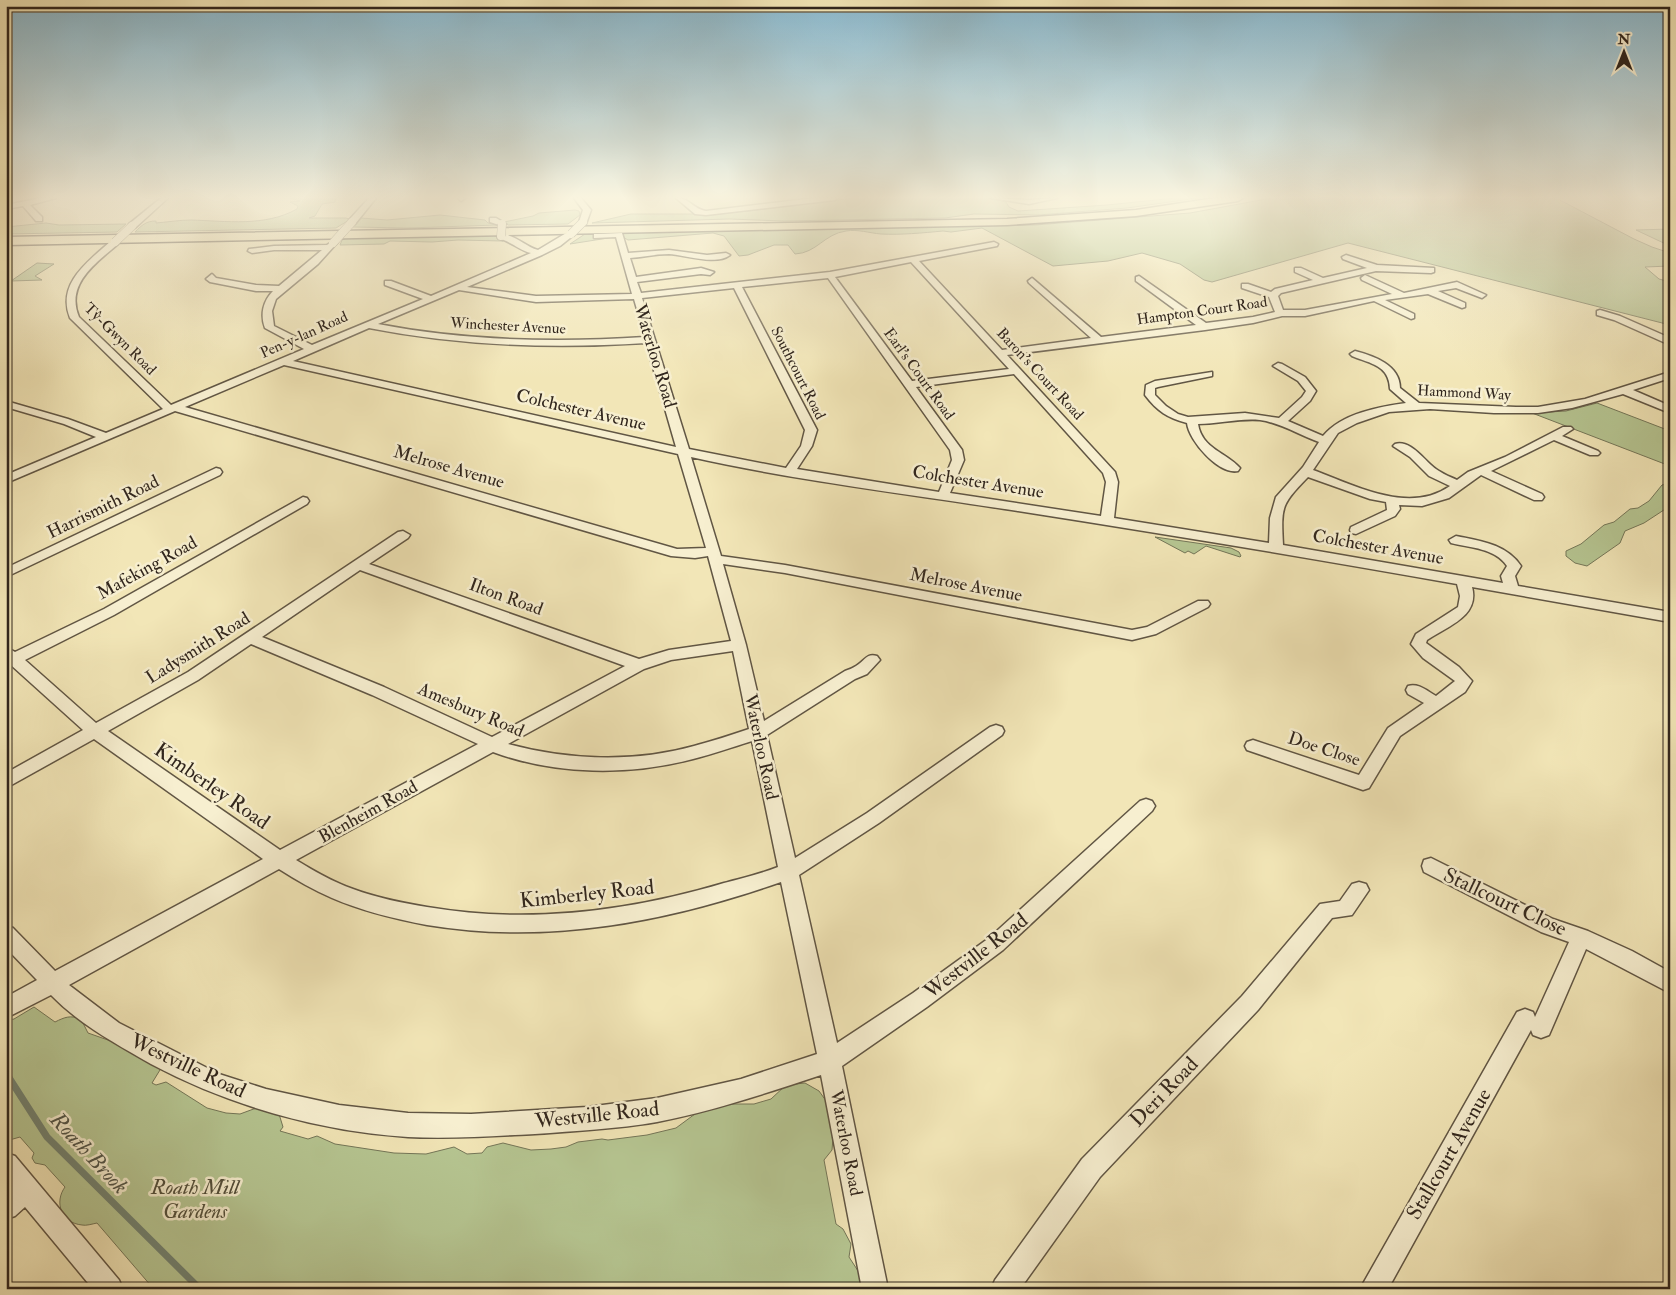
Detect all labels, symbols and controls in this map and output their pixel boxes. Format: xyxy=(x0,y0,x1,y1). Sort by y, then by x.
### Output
north arrow xyxy=(1598,28,1648,78)
text: N xyxy=(1617,31,1631,48)
street label: Hampton Court Road xyxy=(1136,292,1269,331)
street label: Tŷ-Gwyn Road xyxy=(80,299,161,380)
street label: Waterloo Road xyxy=(628,300,682,411)
street label: Pen-y-lan Road xyxy=(257,307,351,363)
street label: Winchester Avenue xyxy=(449,313,566,339)
street label: Southcourt Road xyxy=(766,323,830,423)
street label: Earl's Court Road xyxy=(879,324,959,424)
street label: Baron's Court Road xyxy=(992,324,1088,425)
street label: Hammond Way xyxy=(1417,381,1512,405)
street label: Colchester Avenue xyxy=(514,384,649,436)
street label: Melrose Avenue xyxy=(391,440,507,494)
street label: Colchester Avenue xyxy=(911,460,1046,504)
street label: Harrismith Road xyxy=(43,470,163,544)
street label: Colchester Avenue xyxy=(1311,524,1446,570)
street label: Mafeking Road xyxy=(93,531,201,605)
street label: Melrose Avenue xyxy=(908,563,1025,607)
street label: Ilton Road xyxy=(466,573,546,621)
street label: Ladysmith Road xyxy=(142,607,255,689)
street label: Amesbury Road xyxy=(413,677,528,743)
street label: Waterloo Road xyxy=(738,691,783,802)
street label: Doe Close xyxy=(1285,727,1364,772)
street label: Kimberley Road xyxy=(149,736,276,836)
street label: Blenheim Road xyxy=(314,775,422,849)
street label: Stallcourt Close xyxy=(1439,862,1571,942)
street label: Kimberley Road xyxy=(519,873,656,914)
street label: Westville Road xyxy=(918,907,1034,1006)
street label: Westville Road xyxy=(125,1027,251,1105)
street label: Deri Road xyxy=(1124,1051,1205,1133)
street label: Stallcourt Avenue xyxy=(1401,1083,1498,1224)
street label: Waterloo Road xyxy=(824,1087,868,1198)
street label: Westville Road xyxy=(533,1095,661,1135)
water label: Roath Brook xyxy=(43,1105,134,1200)
park label: Roath Mill Gardens xyxy=(150,1174,241,1225)

